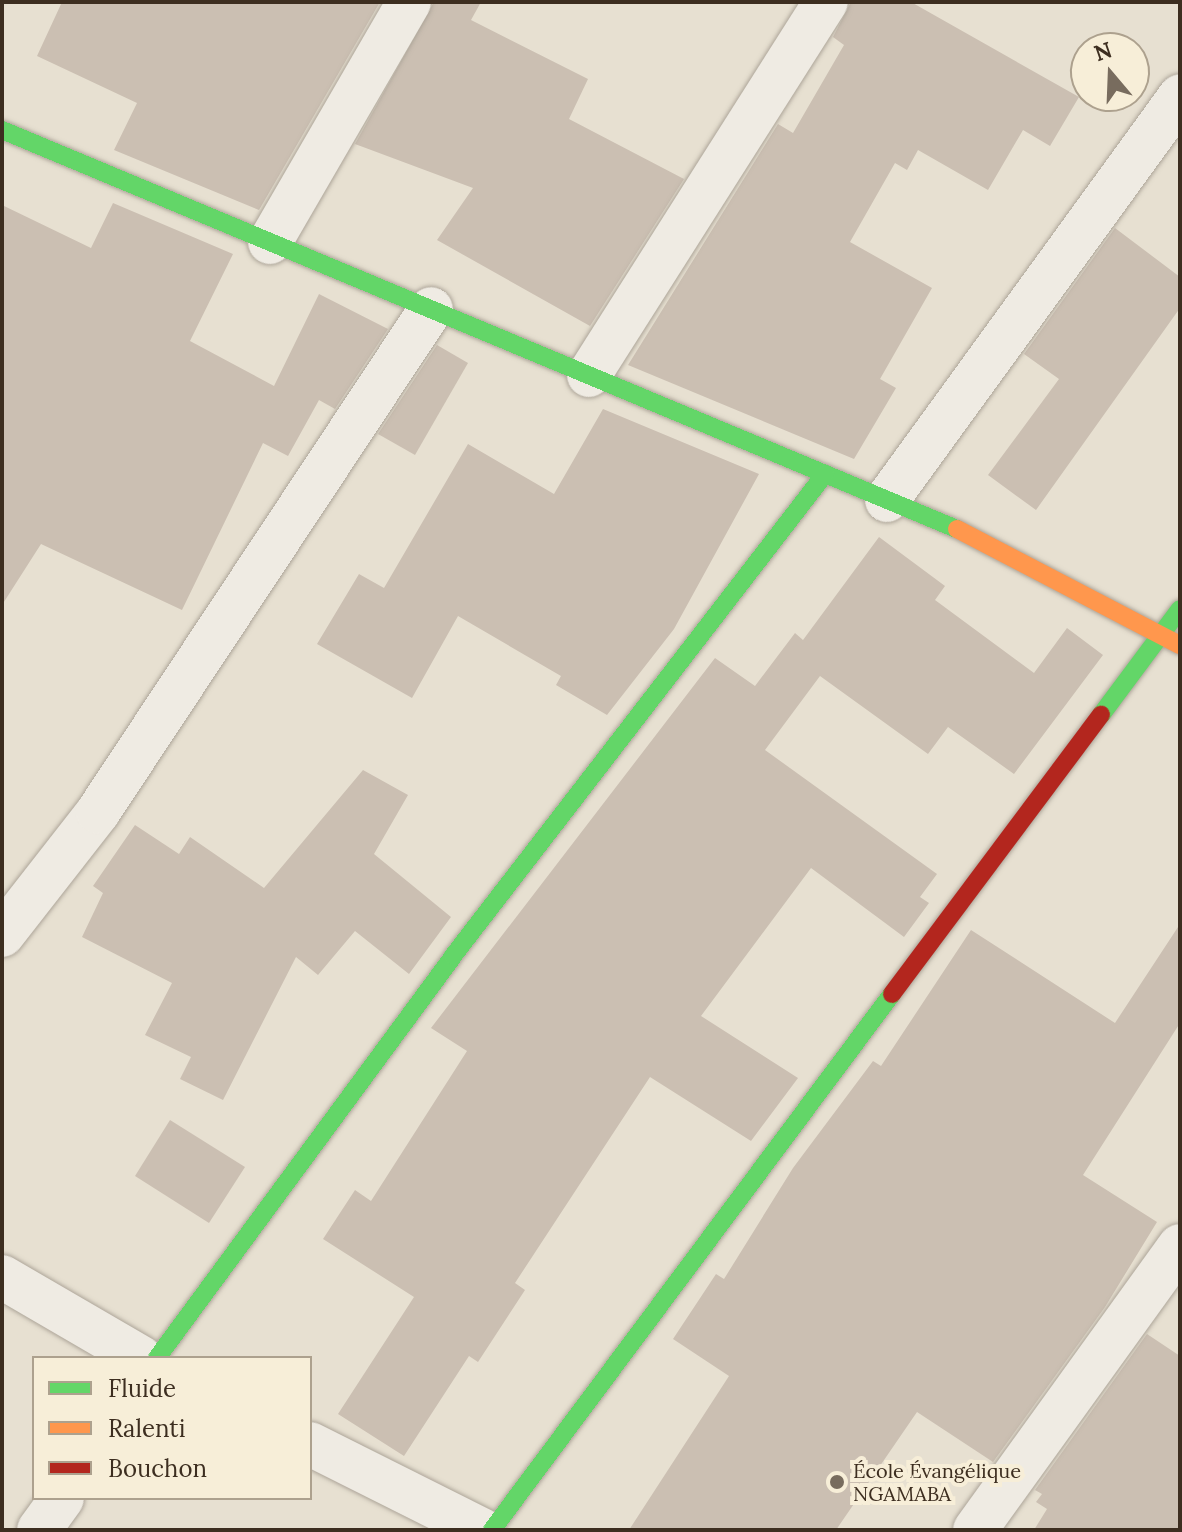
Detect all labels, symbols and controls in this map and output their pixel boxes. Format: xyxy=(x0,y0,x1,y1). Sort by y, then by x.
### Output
north arrow xyxy=(1070,32,1150,112)
text: N xyxy=(1090,35,1115,67)
legend xyxy=(32,1356,312,1500)
text: Fluide xyxy=(108,1373,176,1404)
text: Ralenti xyxy=(108,1413,185,1444)
text: Bouchon xyxy=(108,1453,207,1484)
place label: École Évangélique NGAMABA xyxy=(853,1458,1021,1505)
marker: École Évangélique NGAMABA xyxy=(828,1473,846,1491)

